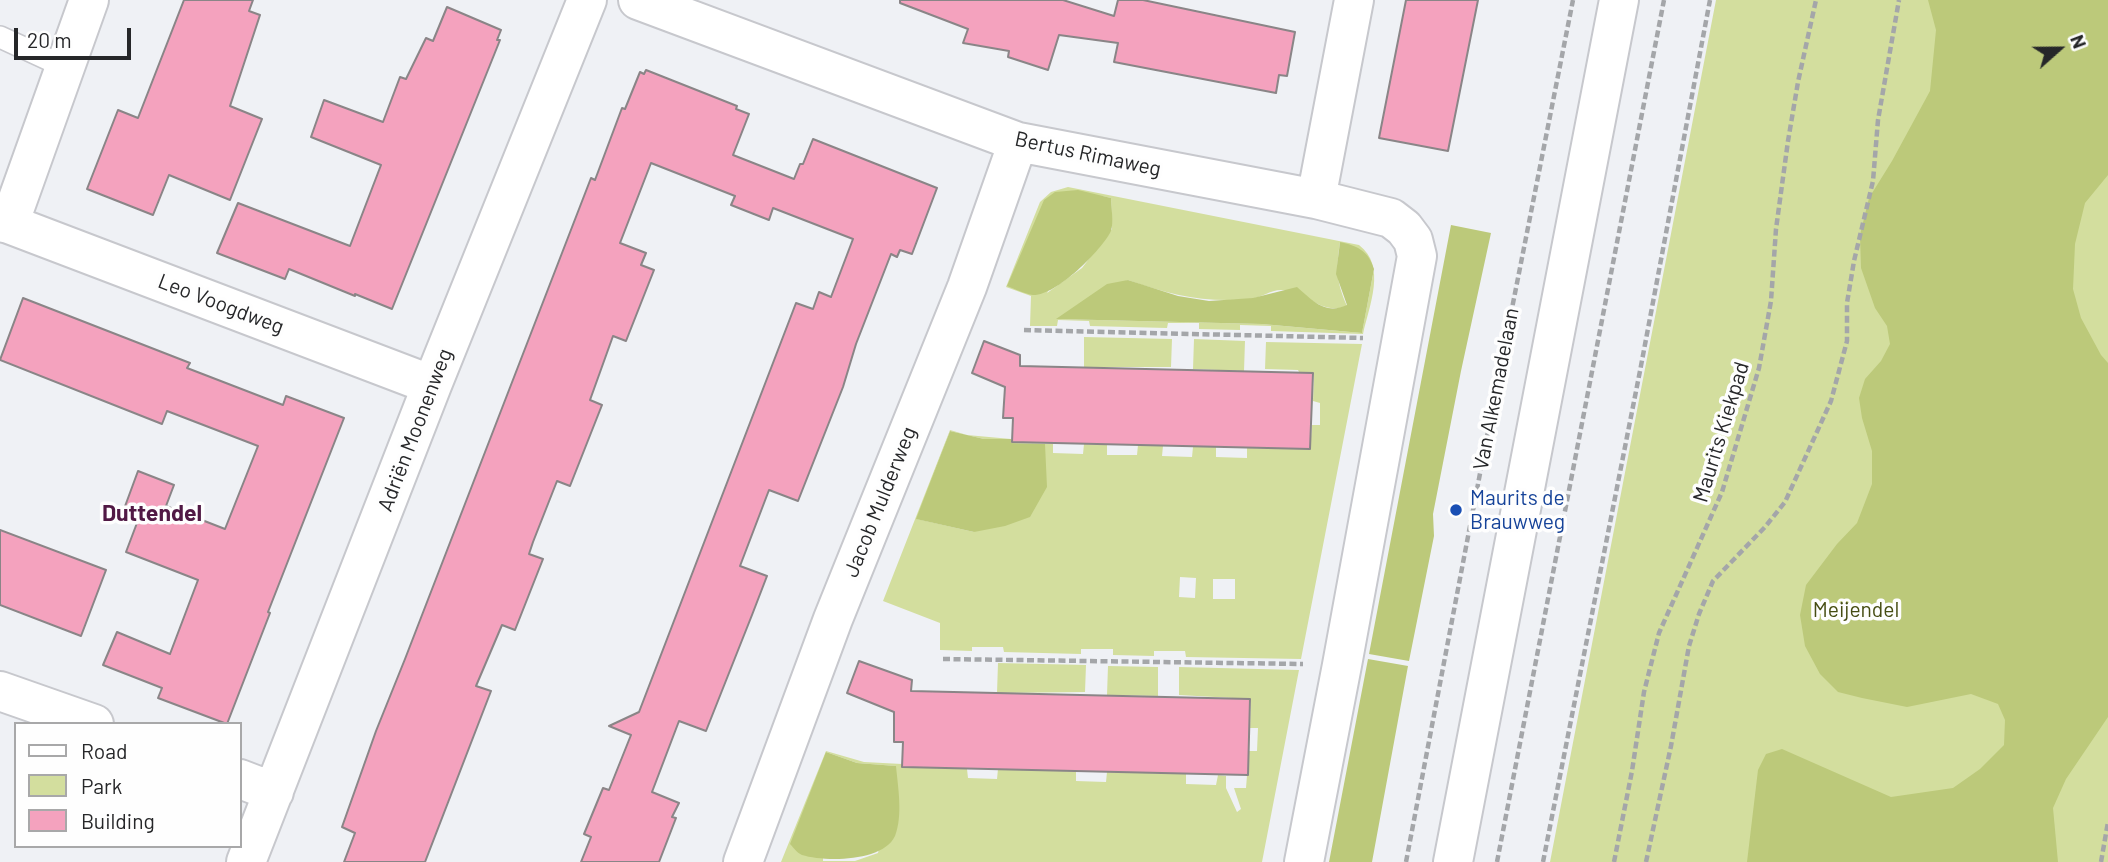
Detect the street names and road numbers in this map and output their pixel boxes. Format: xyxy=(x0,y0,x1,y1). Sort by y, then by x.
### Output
street label: Bertus Rimaweg xyxy=(1013,126,1163,182)
street label: Leo Voogdweg xyxy=(154,268,288,340)
street label: Van Alkemadelaan xyxy=(1468,306,1524,472)
street label: Adriën Moonenweg xyxy=(372,345,458,515)
street label: Maurits Kiekpad xyxy=(1688,359,1754,505)
street label: Jacob Mulderweg xyxy=(838,423,922,581)

